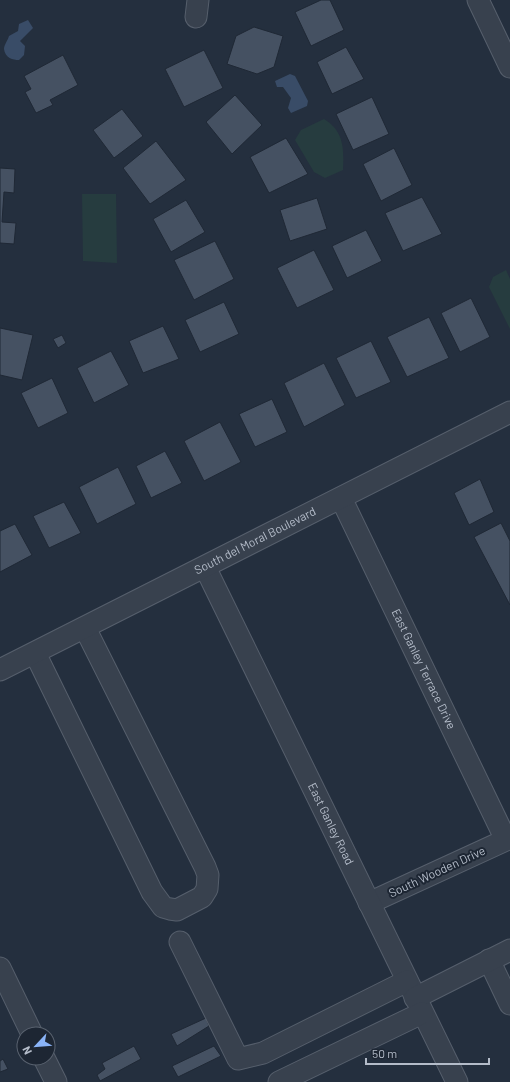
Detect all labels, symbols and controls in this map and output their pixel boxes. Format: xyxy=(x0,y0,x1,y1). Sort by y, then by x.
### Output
street label: South del Moral Boulevard xyxy=(192,503,318,577)
street label: East Ganley Terrace Drive xyxy=(390,606,459,731)
street label: East Ganley Road xyxy=(306,780,358,867)
street label: South Wooden Drive xyxy=(386,843,487,900)
north arrow xyxy=(16,1026,56,1066)
scale bar xyxy=(366,1040,489,1066)
text: N xyxy=(19,1044,34,1057)
text: 50 m xyxy=(372,1046,397,1060)

